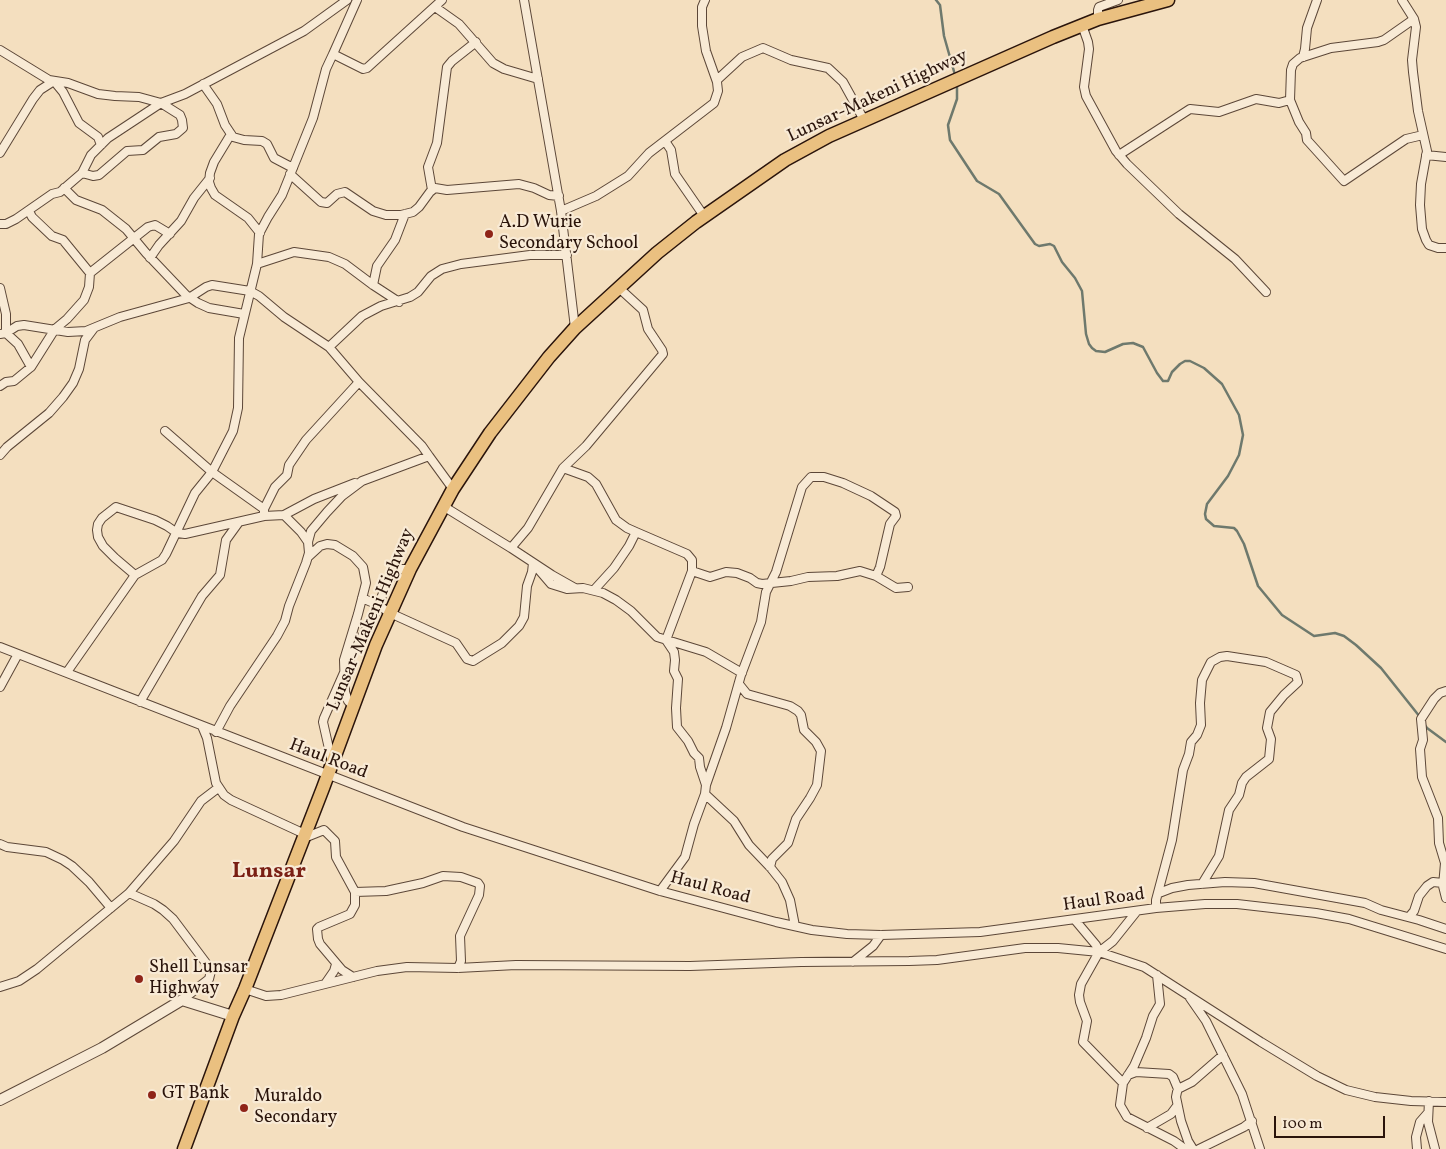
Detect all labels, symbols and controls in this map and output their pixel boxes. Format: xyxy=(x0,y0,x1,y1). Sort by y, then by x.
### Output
street label: Lunsar-Makeni Highway xyxy=(785,46,971,148)
place label: A.D Wurie Secondary School xyxy=(499,213,638,255)
marker: A.D Wurie Secondary School xyxy=(483,228,495,240)
street label: Lunsar-Makeni Highway xyxy=(324,525,420,715)
street label: Haul Road xyxy=(286,735,370,785)
district label: Lunsar xyxy=(232,860,306,886)
street label: Haul Road xyxy=(667,868,753,910)
street label: Haul Road xyxy=(1062,885,1146,917)
place label: Shell Lunsar Highway xyxy=(149,958,248,1001)
marker: Shell Lunsar Highway xyxy=(133,973,145,985)
place label: GT Bank xyxy=(162,1084,229,1106)
place label: Muraldo Secondary xyxy=(254,1087,337,1130)
marker: GT Bank xyxy=(146,1089,158,1101)
marker: Muraldo Secondary xyxy=(238,1102,250,1114)
scale bar xyxy=(1276,1106,1387,1138)
text: 100 m xyxy=(1282,1114,1322,1135)

